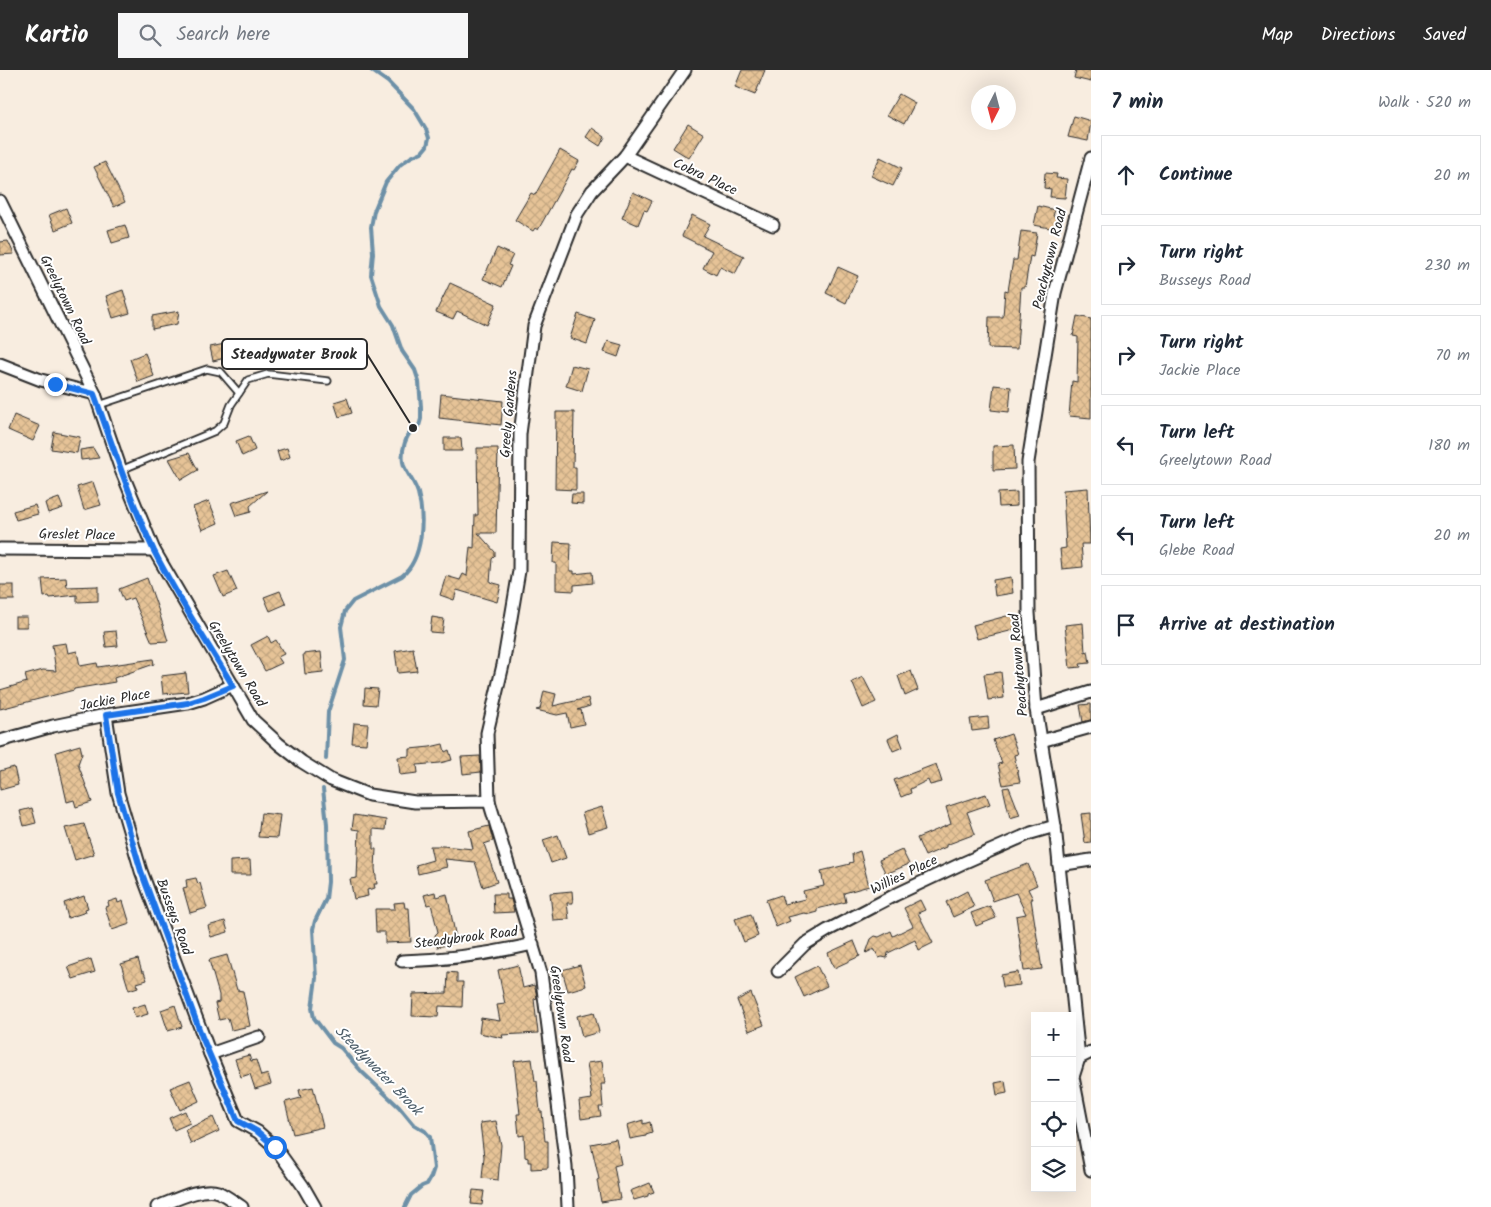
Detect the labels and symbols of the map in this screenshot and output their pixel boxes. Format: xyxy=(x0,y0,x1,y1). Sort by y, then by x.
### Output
north arrow xyxy=(971,85,1016,130)
street label: Cobra Place xyxy=(669,152,742,202)
street label: Peachytown Road xyxy=(1027,205,1073,312)
street label: Greelytown Road xyxy=(34,251,97,350)
callout: Steadywater Brook xyxy=(222,339,367,369)
text: Steadywater Brook xyxy=(231,343,357,367)
street label: Greely Gardens xyxy=(494,369,524,459)
route end xyxy=(44,373,67,396)
street label: Greslet Place xyxy=(39,523,116,547)
street label: Peachytown Road xyxy=(1003,612,1034,717)
street label: Greelytown Road xyxy=(202,616,272,713)
street label: Jackie Place xyxy=(78,683,153,717)
street label: Willies Place xyxy=(867,849,942,901)
street label: Busseys Road xyxy=(150,876,198,959)
street label: Steadybrook Road xyxy=(413,921,520,955)
street label: Greelytown Road xyxy=(543,964,579,1065)
water label: Steadywater Brook xyxy=(328,1020,429,1123)
route start xyxy=(264,1136,287,1159)

